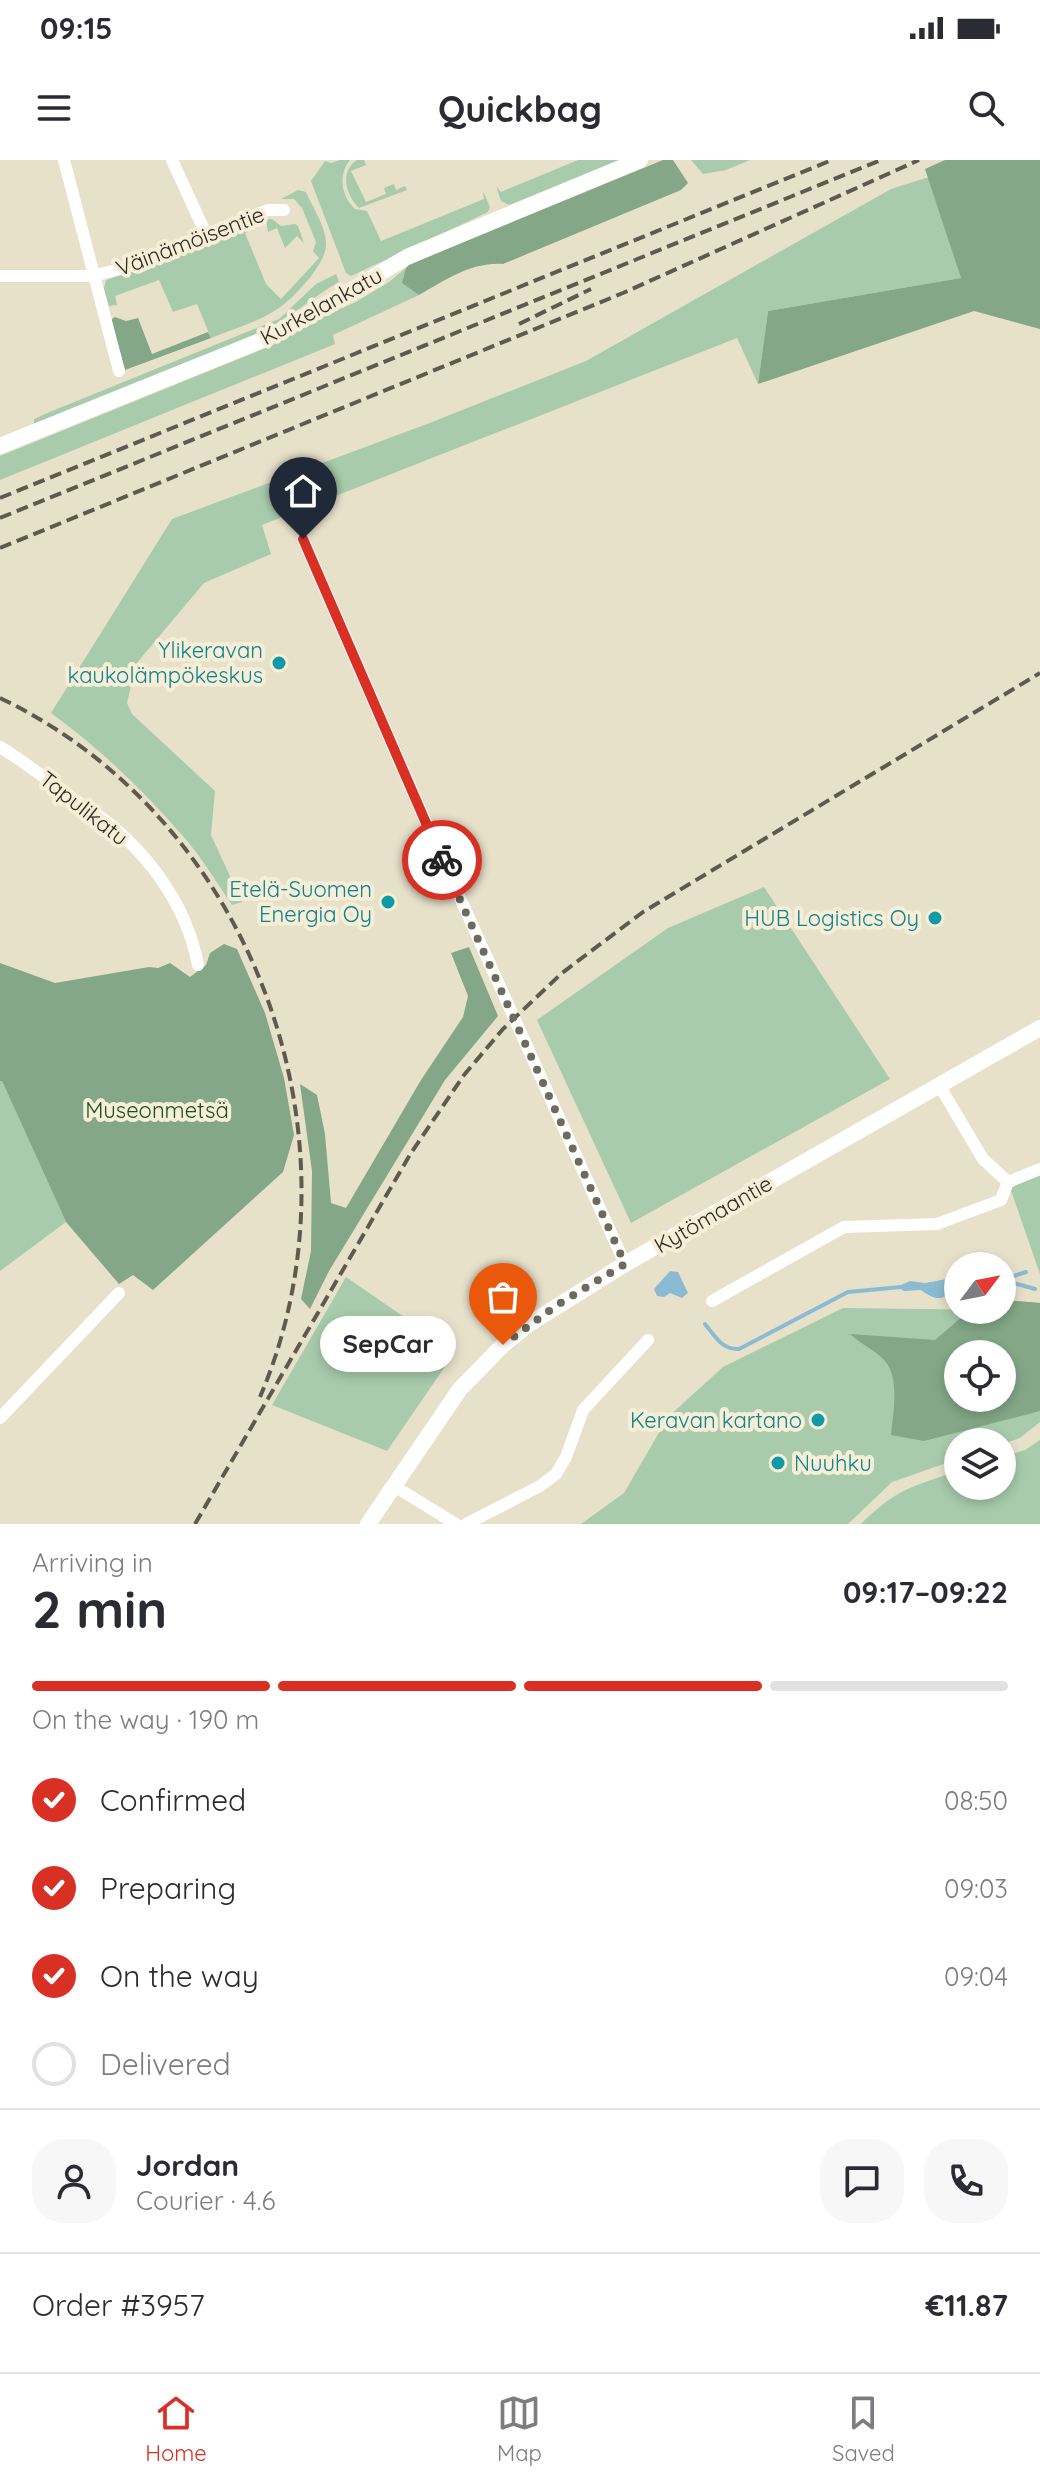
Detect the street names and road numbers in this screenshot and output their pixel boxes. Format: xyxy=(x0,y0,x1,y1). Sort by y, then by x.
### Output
street label: Väinämöisentie xyxy=(112,200,268,282)
street label: Kurkelankatu xyxy=(255,261,387,351)
street label: Tapulikatu xyxy=(34,765,134,851)
street label: Kytömaantie xyxy=(649,1169,777,1259)

